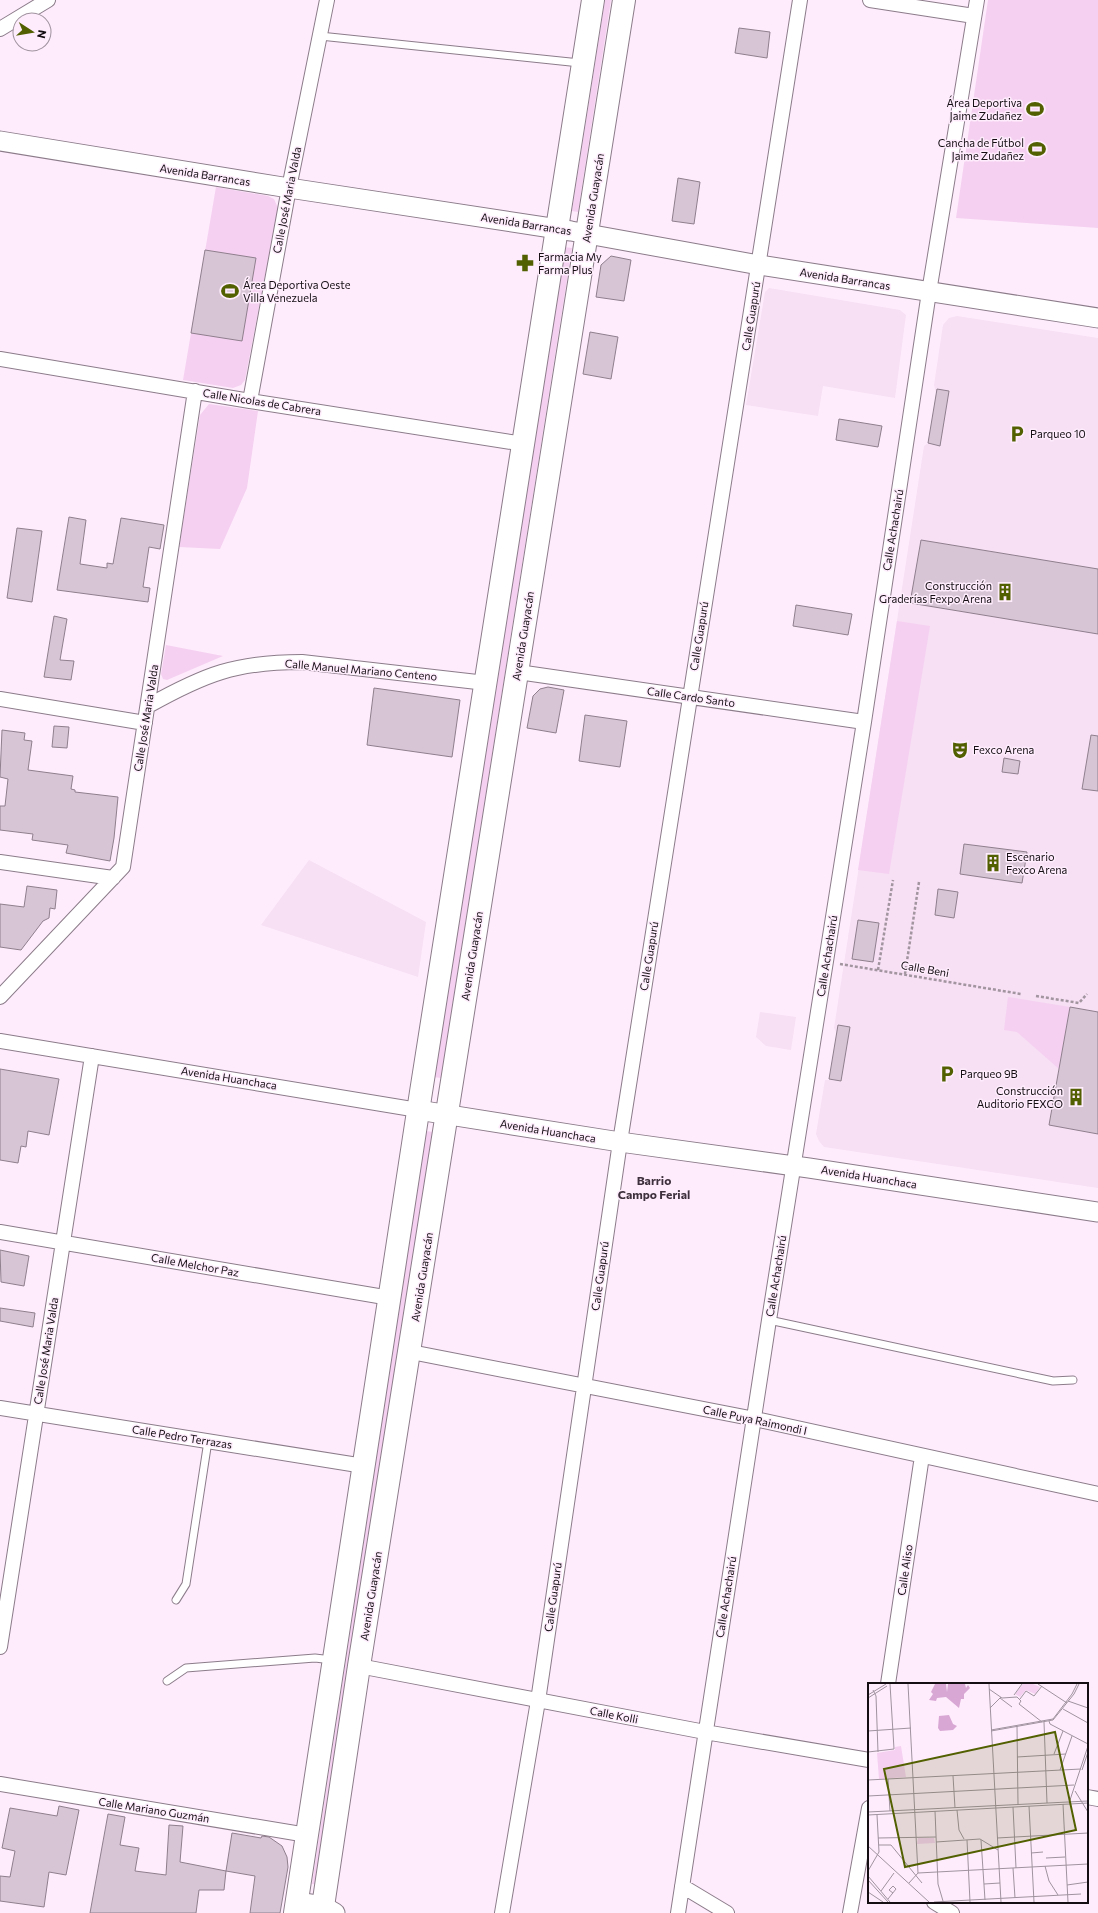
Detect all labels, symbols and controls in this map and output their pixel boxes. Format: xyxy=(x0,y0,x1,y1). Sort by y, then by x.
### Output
north arrow xyxy=(12,12,52,52)
text: N xyxy=(35,29,49,40)
place label: Área Deportiva Jaime Zudañez xyxy=(947,95,1023,123)
sports icon: Área Deportiva Jaime Zudañez xyxy=(1025,99,1045,119)
place label: Cancha de Fútbol Jaime Zudañez xyxy=(938,136,1025,163)
sports icon: Cancha de Fútbol Jaime Zudañez xyxy=(1027,139,1047,159)
street label: Calle José Maria Valda xyxy=(270,146,304,254)
street label: Avenida Guayacán xyxy=(579,152,606,244)
street label: Avenida Barrancas xyxy=(159,161,251,188)
street label: Avenida Barrancas xyxy=(480,210,572,237)
place label: Farmacia My Farma Plus xyxy=(538,250,602,276)
pharmacy icon: Farmacia My Farma Plus xyxy=(515,253,535,273)
street label: Avenida Barrancas xyxy=(799,265,891,292)
place label: Área Deportiva Oeste Villa Venezuela xyxy=(243,277,351,304)
street label: Calle Guapurú xyxy=(739,280,762,351)
sports icon: Área Deportiva Oeste Villa Venezuela xyxy=(220,281,240,301)
street label: Calle Nicolas de Cabrera xyxy=(202,386,322,417)
parking icon: Parqueo 10 xyxy=(1007,424,1027,444)
place label: Parqueo 10 xyxy=(1030,427,1086,440)
street label: Calle Achachairú xyxy=(880,488,905,572)
place label: Construcción Graderías Fexpo Arena xyxy=(879,579,992,605)
building icon: Construcción Graderías Fexpo Arena xyxy=(995,582,1015,602)
street label: Avenida Guayacán xyxy=(509,590,536,682)
street label: Calle Guapurú xyxy=(687,600,710,671)
street label: Calle Manuel Mariano Centeno xyxy=(284,656,438,683)
street label: Calle José Maria Valda xyxy=(131,663,161,773)
street label: Calle Cardo Santo xyxy=(646,684,736,709)
theatre icon: Fexco Arena xyxy=(950,740,970,760)
place label: Fexco Arena xyxy=(973,743,1034,756)
place label: Escenario Fexco Arena xyxy=(1006,850,1067,876)
building icon: Escenario Fexco Arena xyxy=(983,853,1003,873)
street label: Avenida Guayacán xyxy=(458,910,485,1002)
street label: Calle Achachairú xyxy=(814,914,839,998)
street label: Calle Guapurú xyxy=(637,920,660,991)
street label: Calle Beni xyxy=(900,958,950,979)
street label: Avenida Huanchaca xyxy=(180,1064,278,1092)
parking icon: Parqueo 9B xyxy=(937,1064,957,1084)
place label: Parqueo 9B xyxy=(960,1067,1018,1080)
place label: Construcción Auditorio FEXCO xyxy=(977,1084,1063,1110)
building icon: Construcción Auditorio FEXCO xyxy=(1066,1087,1086,1107)
street label: Avenida Huanchaca xyxy=(499,1117,597,1145)
street label: Avenida Huanchaca xyxy=(820,1163,918,1191)
district label: Barrio Campo Ferial xyxy=(618,1173,690,1201)
street label: Avenida Guayacán xyxy=(408,1231,435,1323)
street label: Calle Achachairú xyxy=(763,1234,788,1318)
street label: Calle Guapurú xyxy=(588,1240,611,1311)
street label: Calle Melchor Paz xyxy=(150,1250,240,1279)
street label: Calle José Maria Valda xyxy=(31,1296,61,1406)
street label: Calle Puya Raimondi I xyxy=(702,1402,808,1437)
street label: Calle Pedro Terrazas xyxy=(131,1422,233,1451)
street label: Calle Aliso xyxy=(894,1543,915,1596)
street label: Avenida Guayacán xyxy=(357,1550,384,1642)
street label: Calle Achachairú xyxy=(713,1555,738,1639)
street label: Calle Guapurú xyxy=(541,1561,564,1632)
inset map xyxy=(868,1683,1088,1903)
street label: Calle Kolli xyxy=(589,1703,639,1726)
street label: Calle Mariano Guzmán xyxy=(98,1794,211,1825)

